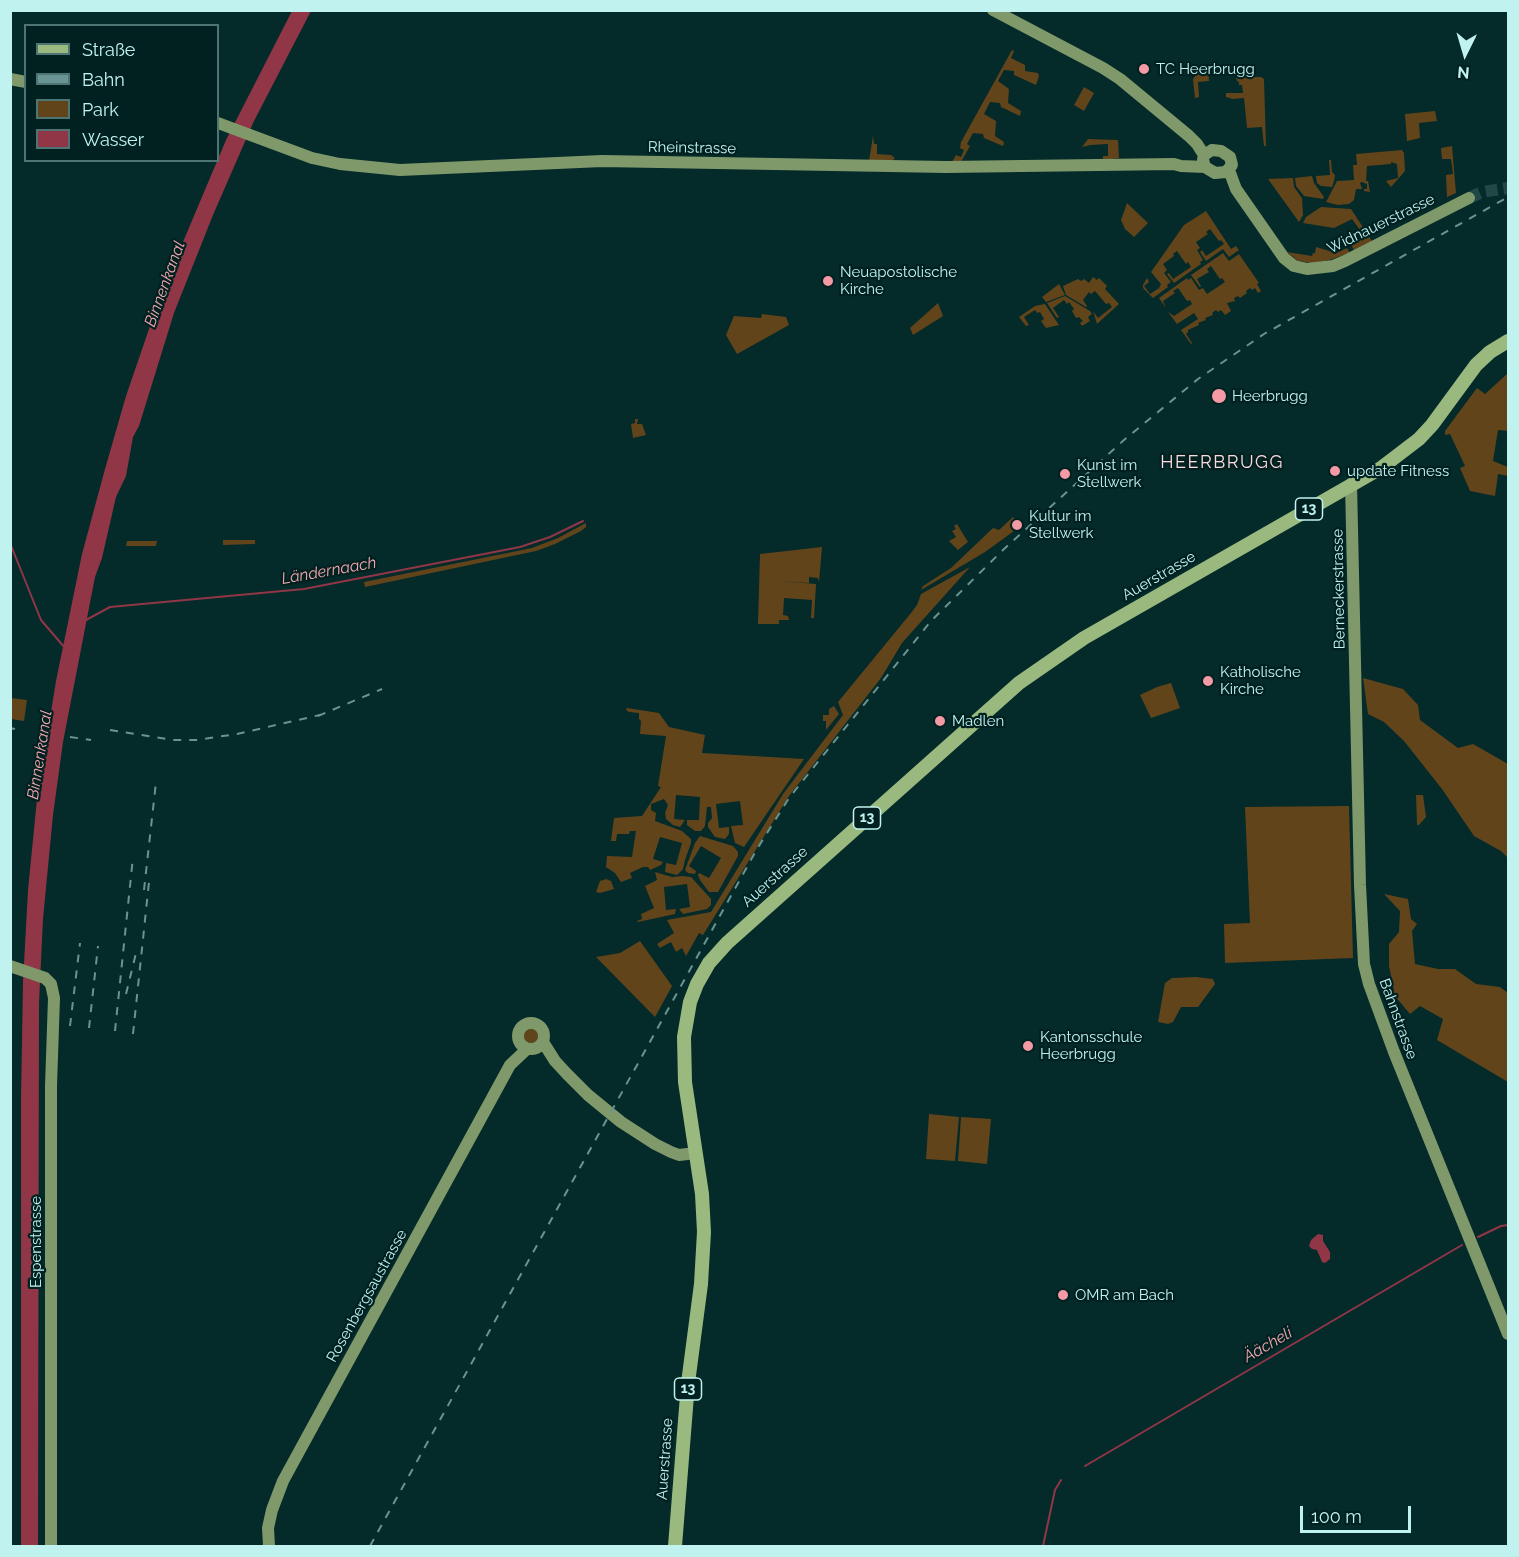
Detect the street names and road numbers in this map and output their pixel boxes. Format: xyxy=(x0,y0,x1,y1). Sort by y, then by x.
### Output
street label: Rheinstrasse xyxy=(648,138,736,158)
street label: Widnauerstrasse xyxy=(1324,190,1438,258)
road number: 13 xyxy=(1296,498,1322,520)
street label: Berneckerstrasse xyxy=(1329,529,1349,649)
street label: Auerstrasse xyxy=(1119,548,1199,604)
road number: 13 xyxy=(854,807,880,829)
street label: Auerstrasse xyxy=(739,843,811,911)
street label: Bahnstrasse xyxy=(1375,976,1421,1062)
street label: Espenstrasse xyxy=(27,1196,45,1288)
street label: Rosenbergsaustrasse xyxy=(323,1226,411,1366)
road number: 13 xyxy=(674,1378,702,1400)
street label: Auerstrasse xyxy=(653,1418,677,1500)

